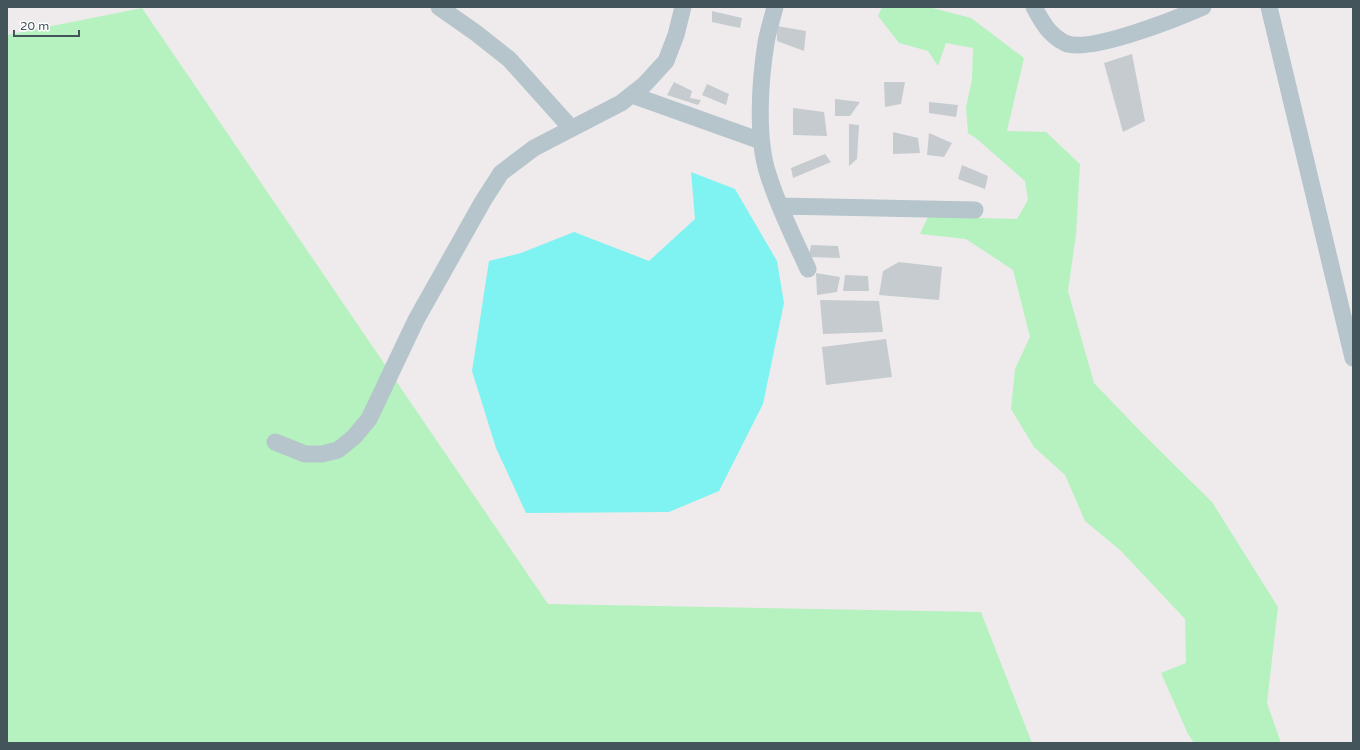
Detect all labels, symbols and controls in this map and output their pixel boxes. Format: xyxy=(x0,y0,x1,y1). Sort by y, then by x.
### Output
scale bar xyxy=(14,12,79,38)
text: 20 m xyxy=(20,19,49,33)

